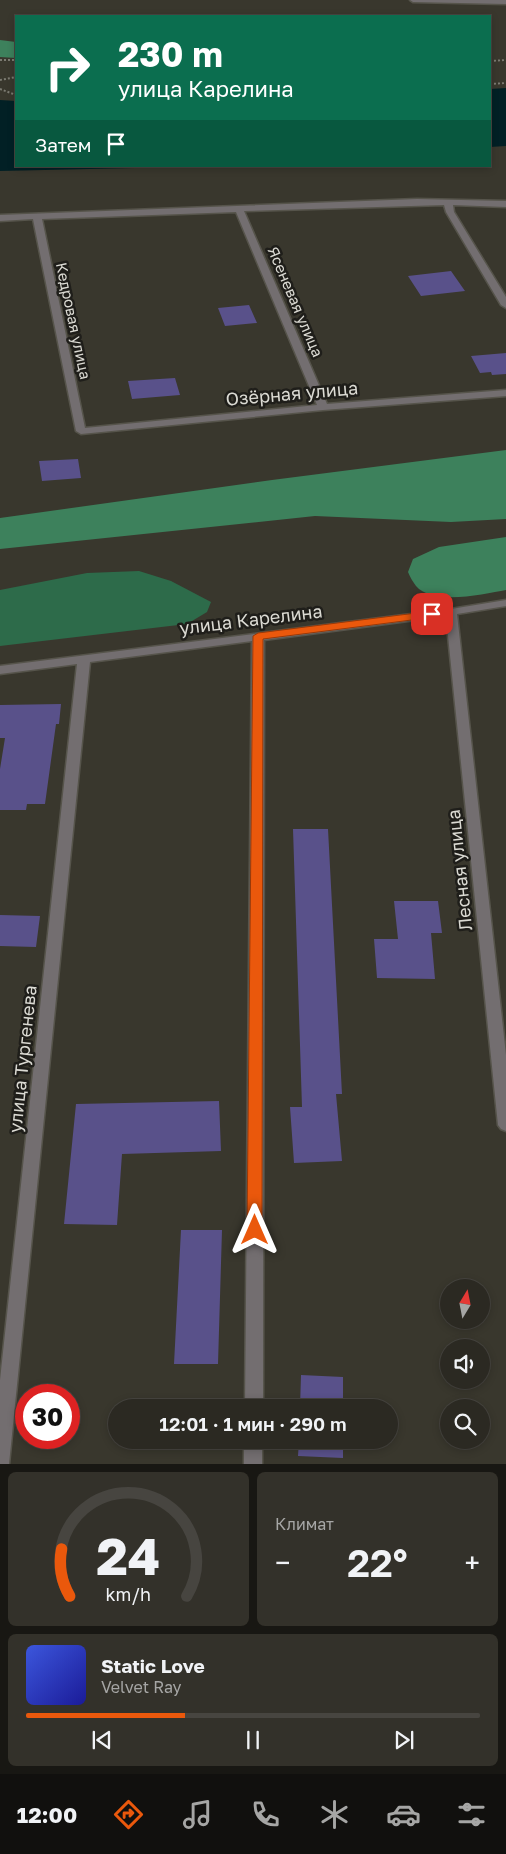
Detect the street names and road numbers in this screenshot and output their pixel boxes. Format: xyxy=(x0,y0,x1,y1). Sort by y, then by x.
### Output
street label: Ясеневая улица xyxy=(265,244,327,360)
street label: Кедровая улица xyxy=(53,261,95,381)
street label: Озёрная улица xyxy=(225,376,359,410)
street label: улица Карелина xyxy=(178,599,324,639)
street label: Лесная улица xyxy=(442,808,476,932)
street label: улица Тургенева xyxy=(3,984,41,1134)

